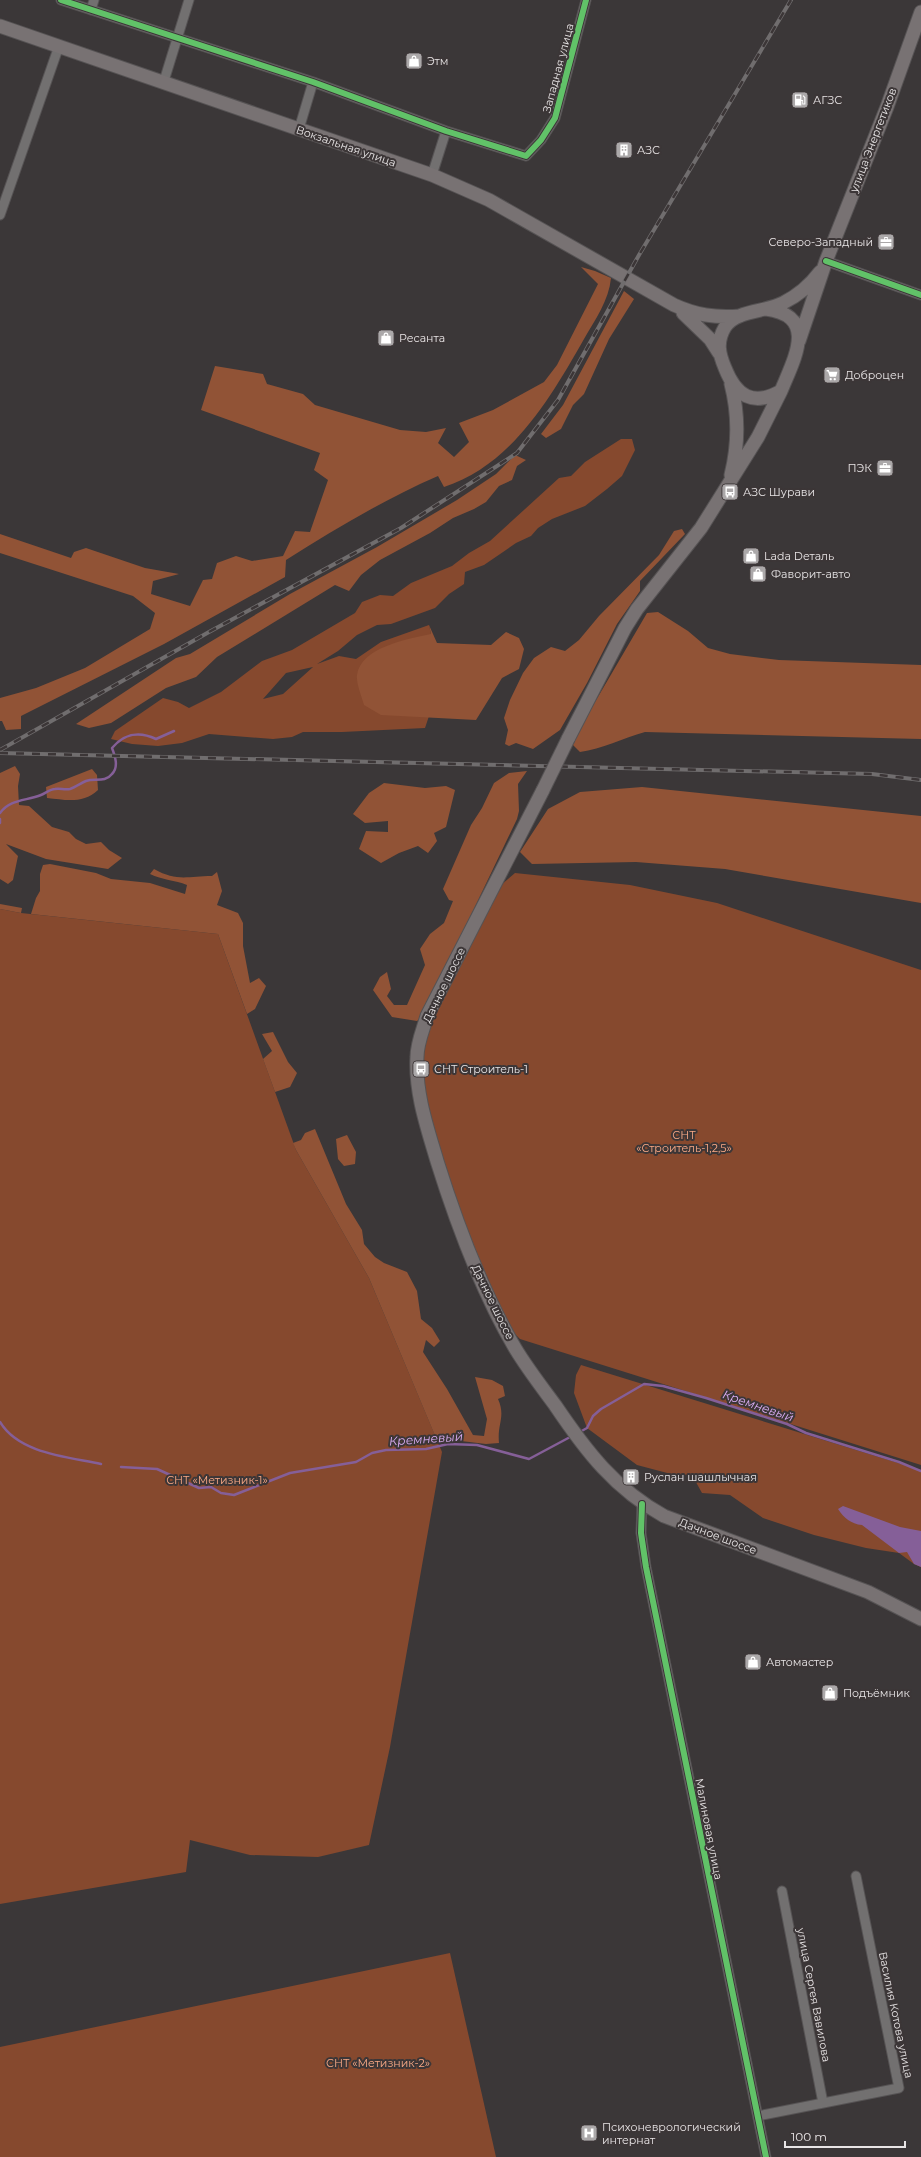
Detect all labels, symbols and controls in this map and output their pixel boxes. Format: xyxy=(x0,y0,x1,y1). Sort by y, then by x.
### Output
street label: Западная улица xyxy=(539,22,577,114)
shop icon: Этм xyxy=(404,51,424,71)
place label: Этм xyxy=(427,54,449,68)
street label: улица Энергетиков xyxy=(846,86,899,195)
fuel station icon: АГЗС xyxy=(790,90,810,110)
place label: АГЗС xyxy=(813,93,842,107)
street label: Вокзальная улица xyxy=(294,122,398,170)
building icon: АЗС xyxy=(614,140,634,160)
place label: АЗС xyxy=(637,143,660,157)
office icon: Северо-Западный xyxy=(876,232,896,252)
place label: Северо-Западный xyxy=(769,235,873,249)
shop icon: Ресанта xyxy=(376,328,396,348)
place label: Ресанта xyxy=(399,331,445,345)
supermarket icon: Доброцен xyxy=(822,365,842,385)
place label: Доброцен xyxy=(845,368,904,382)
office icon: ПЭК xyxy=(875,458,895,478)
place label: ПЭК xyxy=(847,461,872,475)
bus stop icon: АЗС Шурави xyxy=(720,482,740,502)
place label: АЗС Шурави xyxy=(743,485,815,499)
shop icon: Lada Dеталь xyxy=(741,546,761,566)
place label: Lada Dеталь xyxy=(764,549,834,563)
shop icon: Фаворит-авто xyxy=(748,564,768,584)
place label: Фаворит-авто xyxy=(771,567,851,581)
street label: Дачное шоссе xyxy=(420,945,468,1025)
bus stop icon: СНТ Строитель-1 xyxy=(411,1059,431,1079)
place label: СНТ Строитель-1 xyxy=(434,1062,528,1076)
park label: СНТ «Строитель-1,2,5» xyxy=(636,1128,732,1155)
street label: Дачное шоссе xyxy=(469,1262,517,1342)
water label: Кремневый xyxy=(721,1386,796,1425)
water label: Кремневый xyxy=(389,1428,463,1449)
building icon: Руслан шашлычная xyxy=(621,1467,641,1487)
place label: Руслан шашлычная xyxy=(644,1470,757,1484)
park label: СНТ «Метизник-1» xyxy=(166,1473,268,1487)
street label: Дачное шоссе xyxy=(677,1515,759,1557)
shop icon: Автомастер xyxy=(743,1652,763,1672)
place label: Автомастер xyxy=(766,1655,833,1669)
shop icon: Подъёмник xyxy=(820,1683,840,1703)
place label: Подъёмник xyxy=(843,1686,911,1700)
street label: Малиновая улица xyxy=(692,1777,726,1881)
street label: улица Сергея Вавилова xyxy=(794,1926,834,2063)
street label: Василия Котова улица xyxy=(876,1950,916,2080)
park label: СНТ «Метизник-2» xyxy=(326,2056,430,2070)
place label: Психоневрологический интернат xyxy=(602,2120,741,2147)
hospital icon: Психоневрологический интернат xyxy=(579,2123,599,2143)
scale bar xyxy=(785,2123,905,2149)
text: 100 m xyxy=(791,2129,827,2144)

